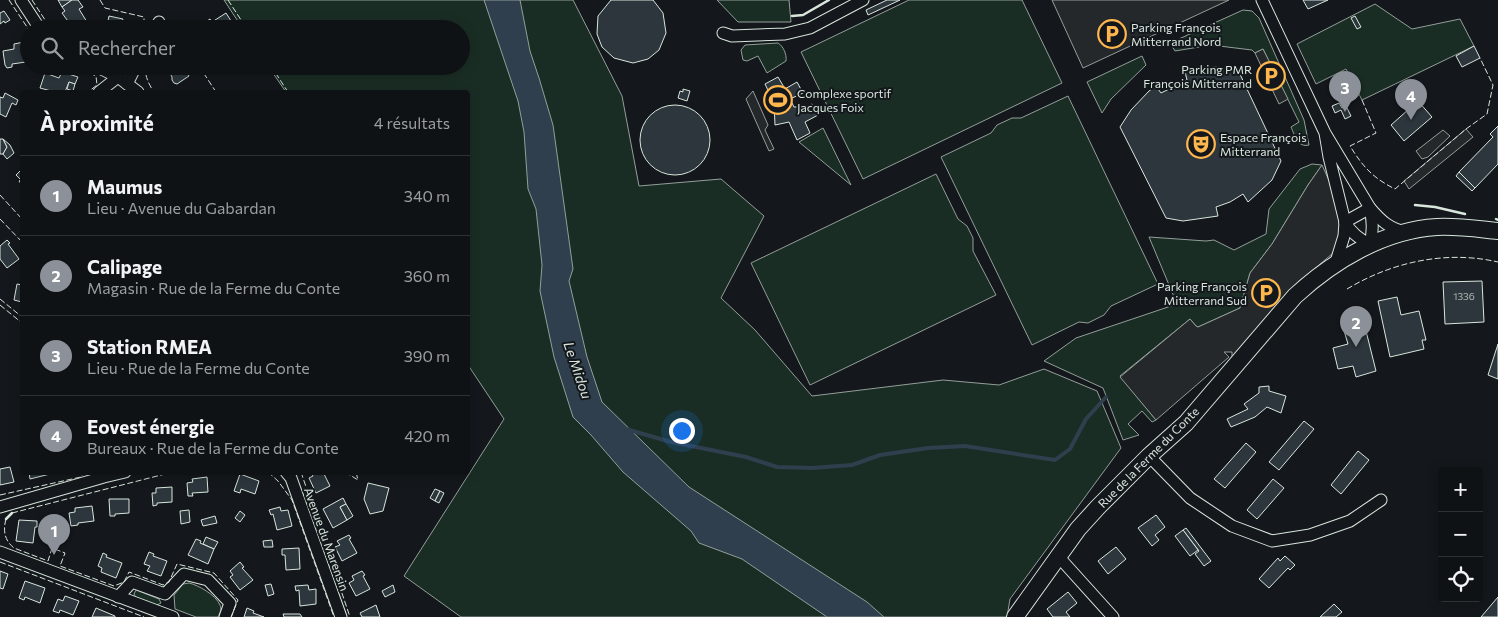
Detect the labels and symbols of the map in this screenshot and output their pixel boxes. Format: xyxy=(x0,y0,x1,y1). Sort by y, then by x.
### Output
parking icon: Parking François Mitterrand Nord xyxy=(1097,19,1127,49)
place label: Parking François Mitterrand Nord xyxy=(1131,20,1221,48)
parking icon: Parking PMR François Mitterrand xyxy=(1256,61,1286,91)
place label: Parking PMR François Mitterrand xyxy=(1143,62,1252,90)
pin: 3 xyxy=(1329,71,1361,112)
pin: 4 xyxy=(1395,79,1427,120)
sports icon: Complexe sportif Jacques Foix xyxy=(763,85,793,115)
place label: Complexe sportif Jacques Foix xyxy=(797,86,892,115)
theatre icon: Espace François Mitterrand xyxy=(1186,129,1216,159)
place label: Espace François Mitterrand xyxy=(1220,130,1307,158)
parking icon: Parking François Mitterrand Sud xyxy=(1251,278,1281,308)
place label: Parking François Mitterrand Sud xyxy=(1157,279,1247,307)
house number: 1336 xyxy=(1453,290,1475,302)
pin: 2 xyxy=(1340,306,1372,347)
water label: Le Midou xyxy=(560,339,596,401)
street label: Rue de la Ferme du Conte xyxy=(1095,404,1201,510)
your location xyxy=(669,418,695,444)
street label: Avenue du Marensin xyxy=(302,485,352,593)
pin: 1 xyxy=(38,514,70,555)

